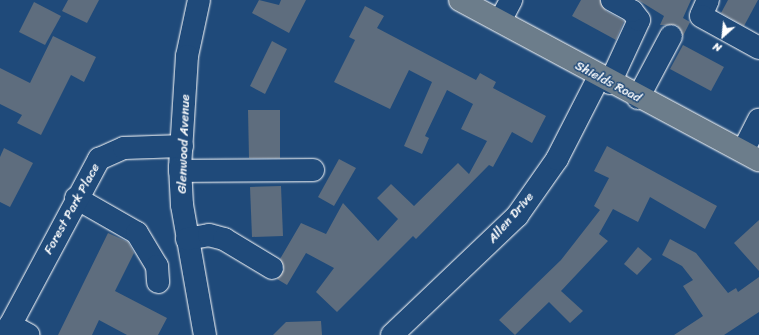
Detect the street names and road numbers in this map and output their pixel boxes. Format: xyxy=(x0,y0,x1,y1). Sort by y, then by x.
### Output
street label: Shields Road xyxy=(572,58,644,106)
street label: Glenwood Avenue xyxy=(174,94,194,194)
street label: Forest Park Place xyxy=(41,161,103,257)
street label: Allen Drive xyxy=(485,189,537,247)

